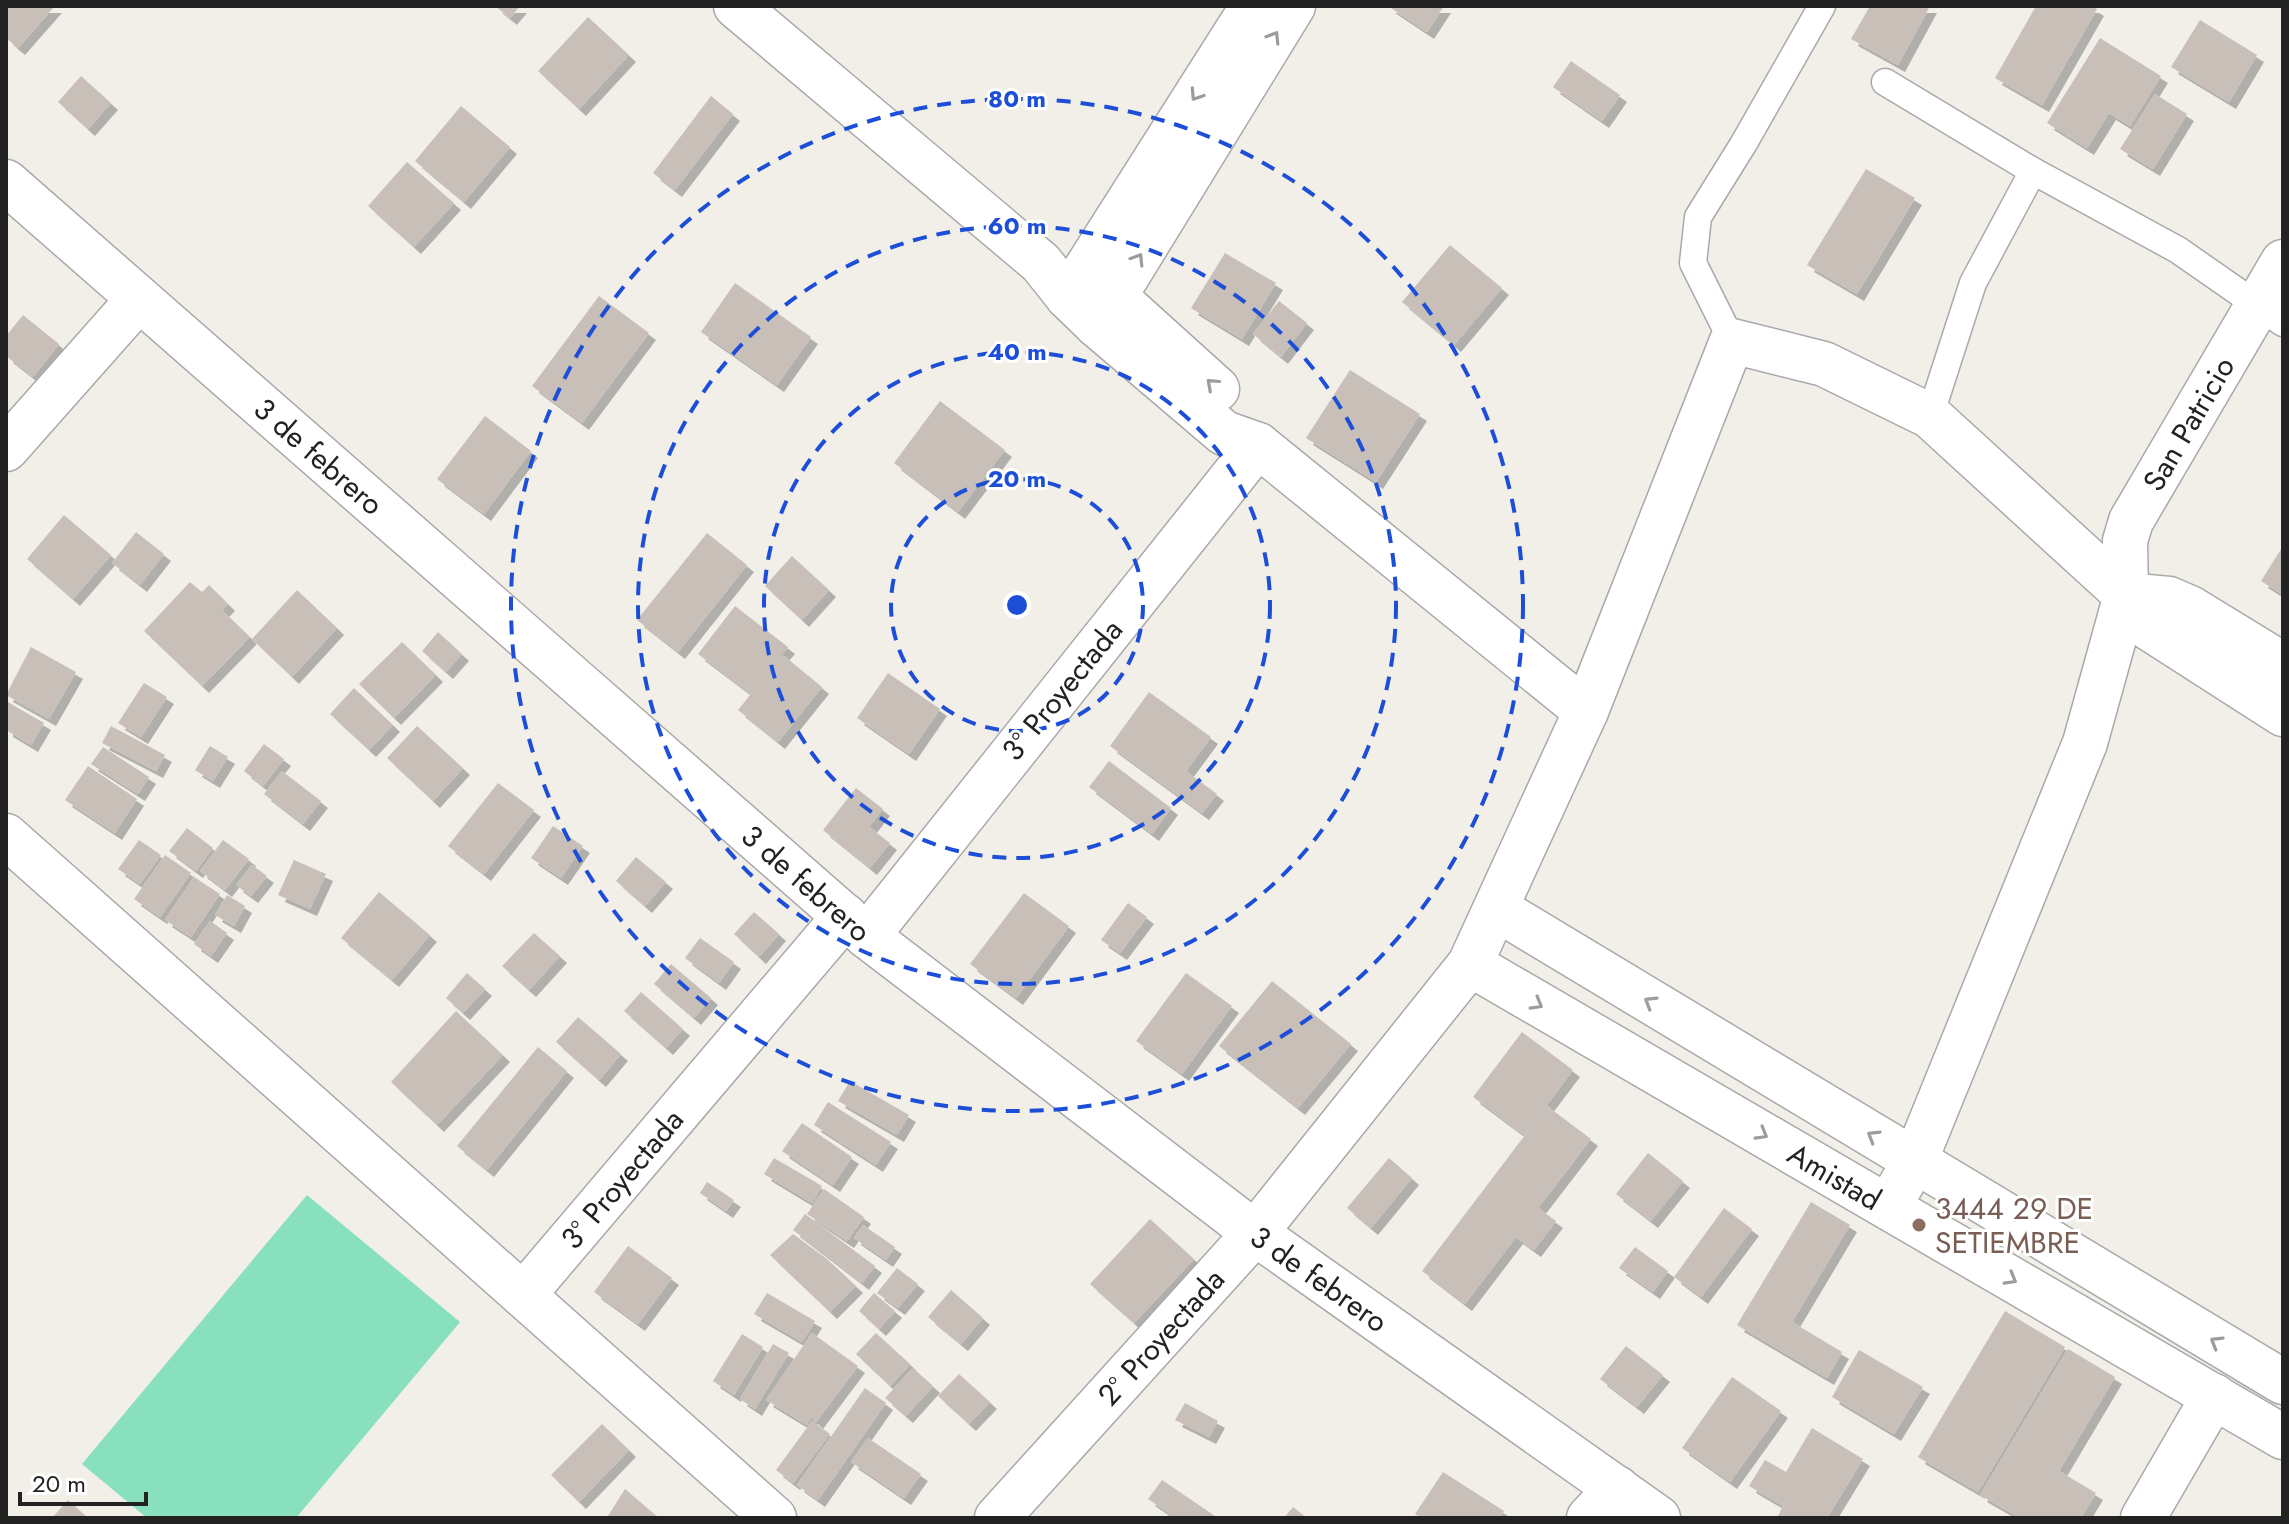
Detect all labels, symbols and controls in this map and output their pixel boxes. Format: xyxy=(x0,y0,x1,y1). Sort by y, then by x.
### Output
one-way arrow xyxy=(1264,31,1279,46)
text: 80 m xyxy=(988,81,1046,116)
one-way arrow xyxy=(1191,87,1206,101)
text: 60 m xyxy=(988,208,1046,243)
one-way arrow xyxy=(1128,253,1143,268)
text: 40 m xyxy=(987,334,1047,369)
street label: San Patricio xyxy=(2132,348,2245,499)
one-way arrow xyxy=(1206,379,1221,393)
street label: 3 de febrero xyxy=(245,387,393,525)
text: 20 m xyxy=(988,461,1046,496)
centre of rings xyxy=(1003,591,1031,619)
street label: 3º Proyectada xyxy=(991,610,1133,770)
street label: 3 de febrero xyxy=(732,814,881,952)
one-way arrow xyxy=(1528,994,1543,1010)
one-way arrow xyxy=(1644,996,1659,1012)
street label: 3º Proyectada xyxy=(551,1100,693,1258)
one-way arrow xyxy=(1753,1124,1768,1140)
one-way arrow xyxy=(1867,1130,1882,1146)
street label: Amistad xyxy=(1780,1132,1890,1220)
place label: 3444 29 DE SETIEMBRE xyxy=(1935,1187,2093,1264)
street label: 3 de febrero xyxy=(1242,1215,1397,1342)
marker: 3444 29 DE SETIEMBRE xyxy=(1910,1216,1928,1234)
street label: 2º Proyectada xyxy=(1088,1259,1234,1415)
one-way arrow xyxy=(2002,1269,2017,1285)
one-way arrow xyxy=(2210,1336,2225,1351)
scale bar xyxy=(20,1456,146,1506)
text: 20 m xyxy=(32,1466,86,1501)

